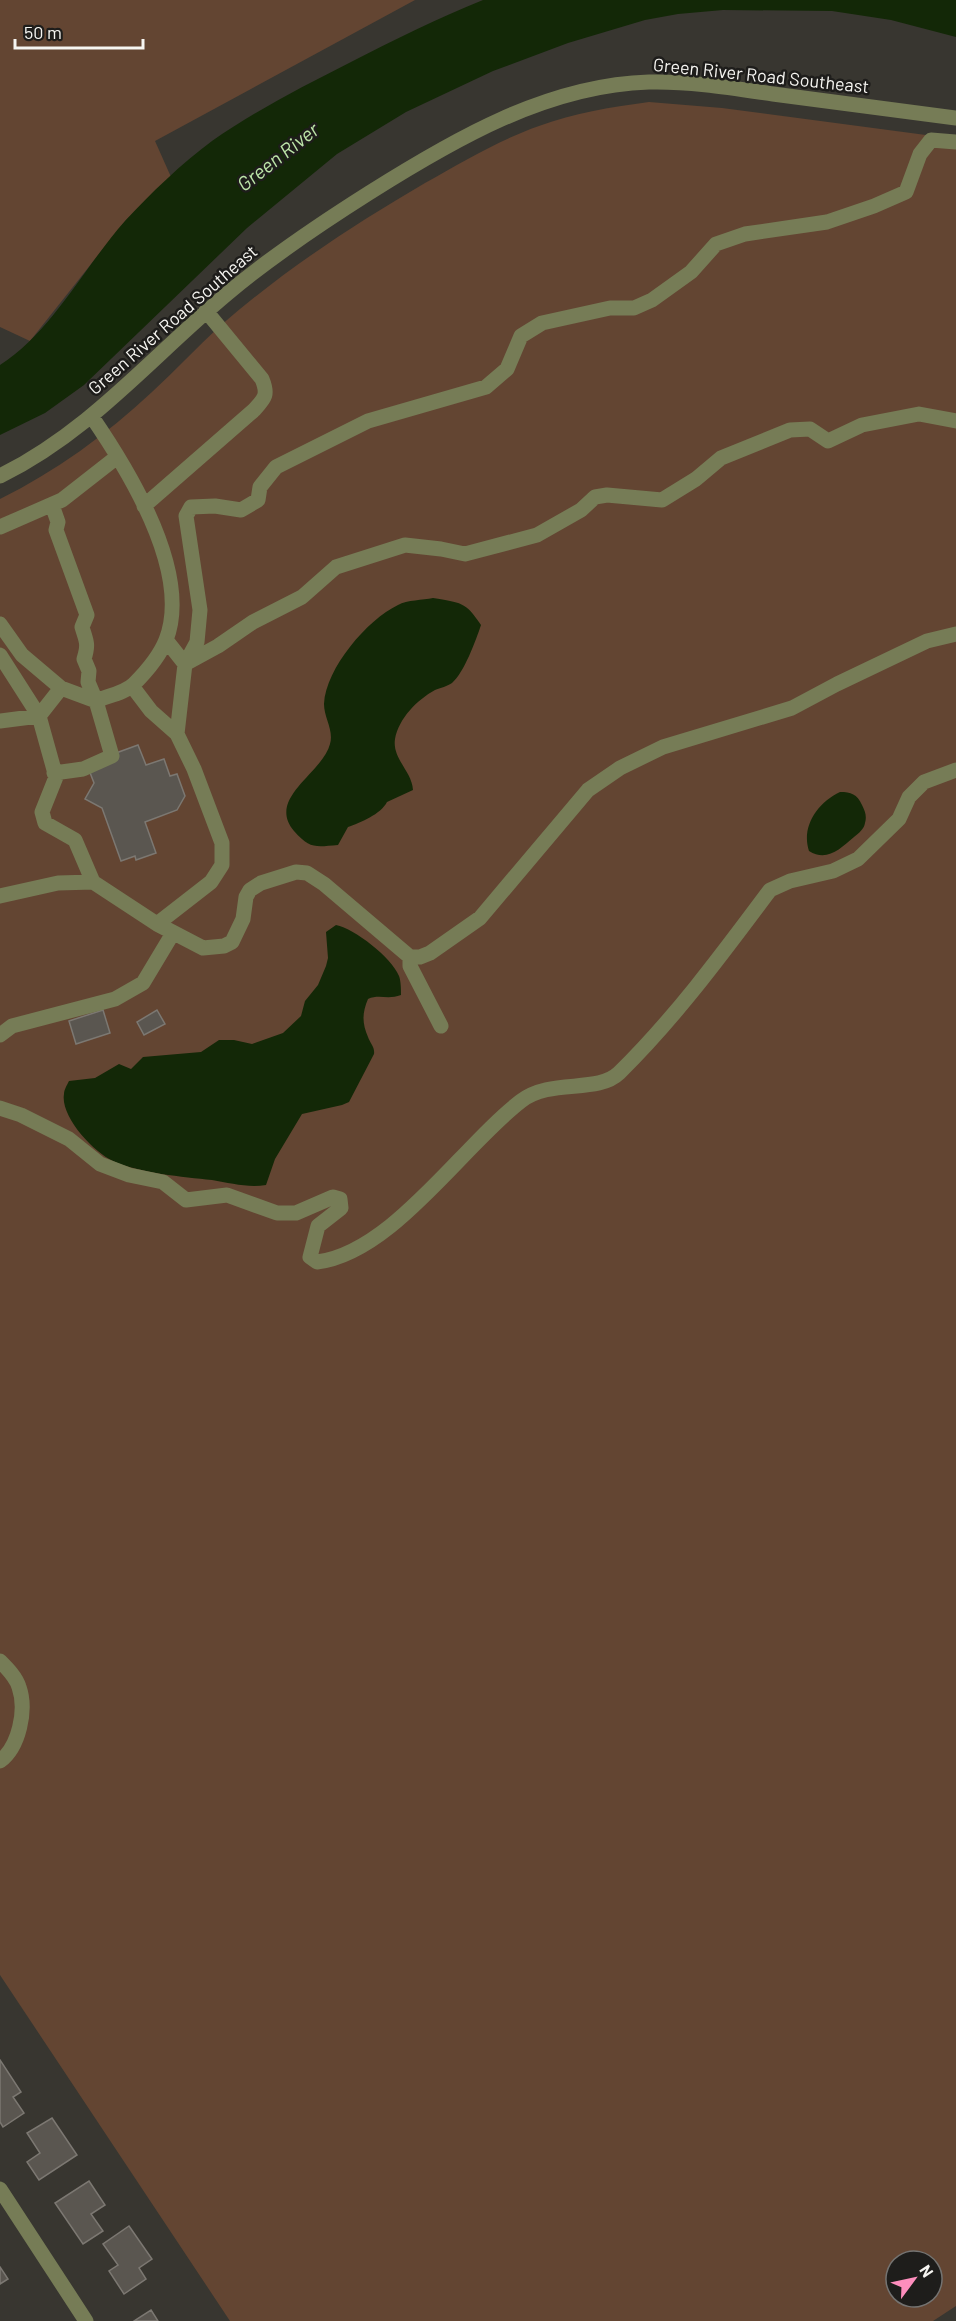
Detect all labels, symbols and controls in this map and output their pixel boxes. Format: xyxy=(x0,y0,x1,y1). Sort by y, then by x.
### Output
scale bar xyxy=(15,12,142,50)
text: 50 m xyxy=(24,21,62,43)
street label: Green River Road Southeast xyxy=(652,53,870,97)
water label: Green River xyxy=(232,116,324,196)
street label: Green River Road Southeast xyxy=(83,240,261,399)
north arrow xyxy=(884,2249,944,2309)
text: N xyxy=(916,2261,938,2280)

